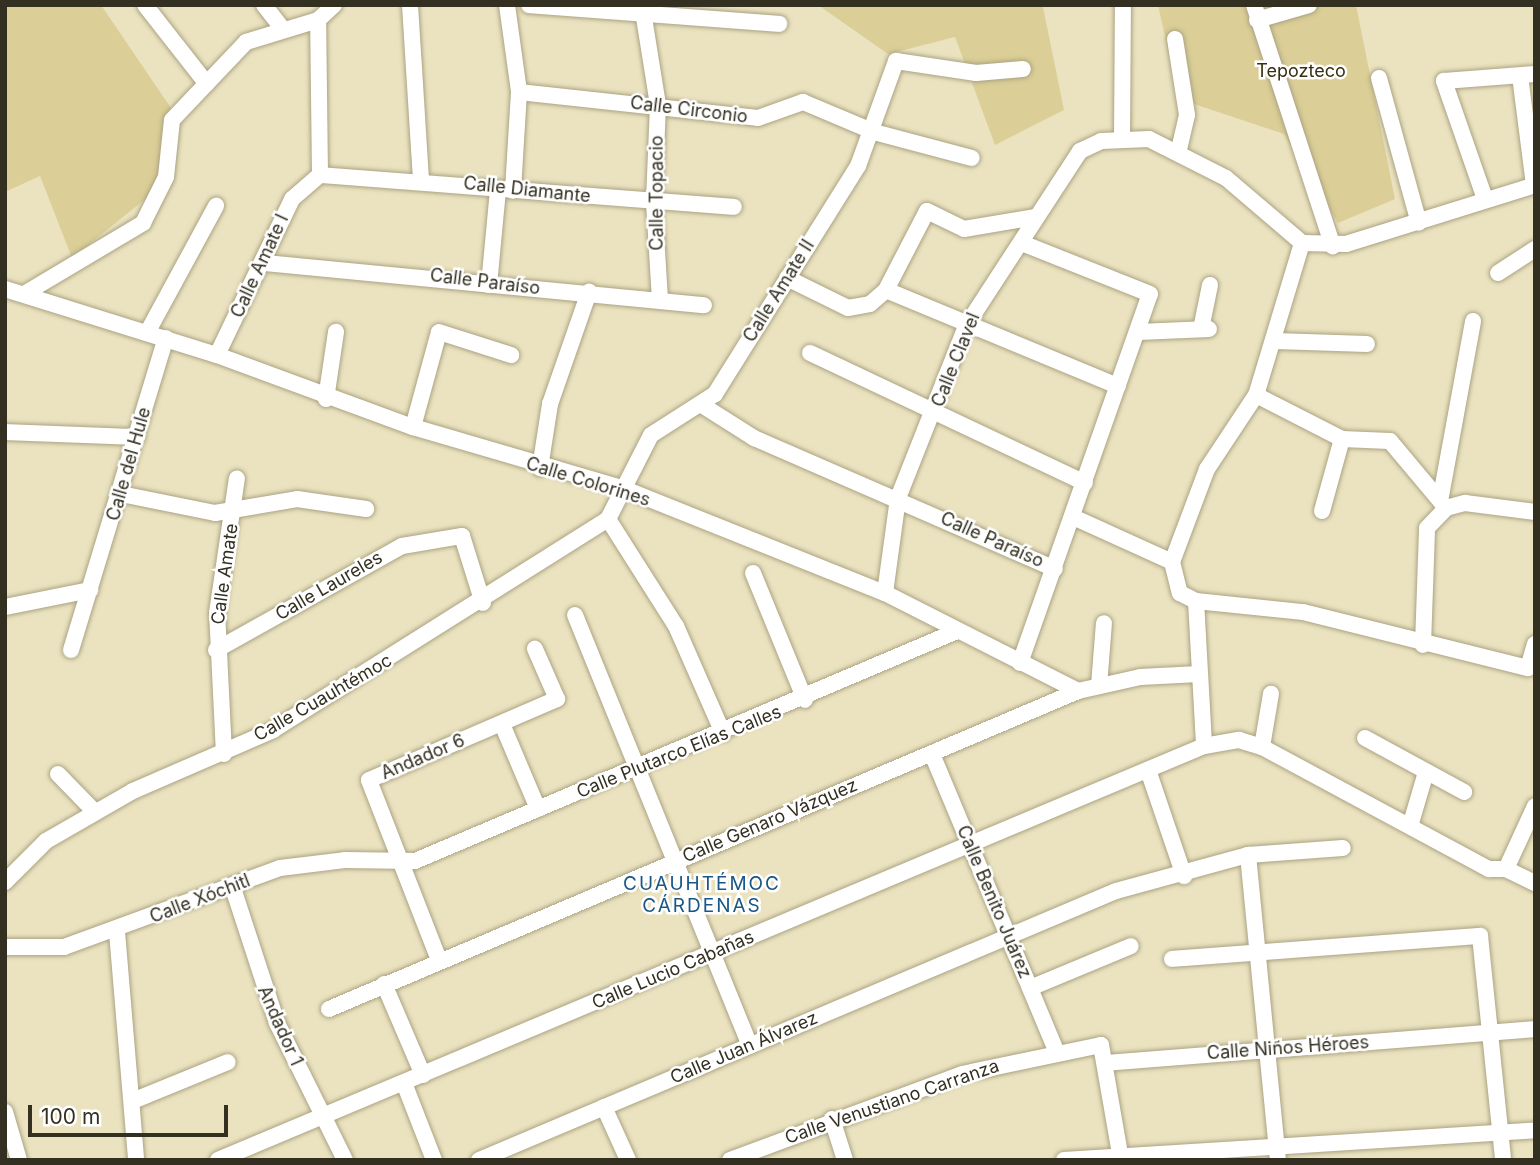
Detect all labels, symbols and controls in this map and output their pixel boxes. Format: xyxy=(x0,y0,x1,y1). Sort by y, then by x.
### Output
park label: Tepozteco xyxy=(1256,60,1346,82)
street label: Calle Circonio xyxy=(629,92,749,128)
street label: Calle Topacio xyxy=(646,135,668,251)
street label: Calle Diamante xyxy=(462,173,592,207)
street label: Calle Amate I xyxy=(227,211,293,321)
street label: Calle Amate II xyxy=(739,236,819,346)
street label: Calle Paraíso xyxy=(429,265,541,299)
street label: Calle Clavel xyxy=(927,310,985,410)
street label: Calle del Hule xyxy=(102,405,156,523)
street label: Calle Colorines xyxy=(523,453,653,511)
street label: Calle Paraíso xyxy=(937,508,1047,572)
street label: Calle Amate xyxy=(207,522,243,626)
street label: Calle Laureles xyxy=(272,547,386,625)
street label: Calle Cuauhtémoc xyxy=(250,650,396,746)
street label: Calle Plutarco Elías Calles xyxy=(573,701,785,803)
street label: Andador 6 xyxy=(378,730,468,784)
street label: Calle Genaro Vázquez xyxy=(679,774,861,868)
street label: Calle Benito Juárez xyxy=(952,822,1036,982)
street label: Calle Xóchitl xyxy=(147,870,253,928)
district label: CUAUHTÉMOC CÁRDENAS xyxy=(624,873,780,917)
street label: Calle Lucio Cabañas xyxy=(589,926,757,1014)
street label: Andador 1 xyxy=(253,983,307,1069)
street label: Calle Juan Álvarez xyxy=(667,1007,821,1089)
street label: Calle Niños Héroes xyxy=(1206,1032,1370,1064)
street label: Calle Venustiano Carranza xyxy=(782,1055,1002,1149)
scale bar xyxy=(32,1092,231,1136)
text: 100 m xyxy=(41,1104,100,1129)

